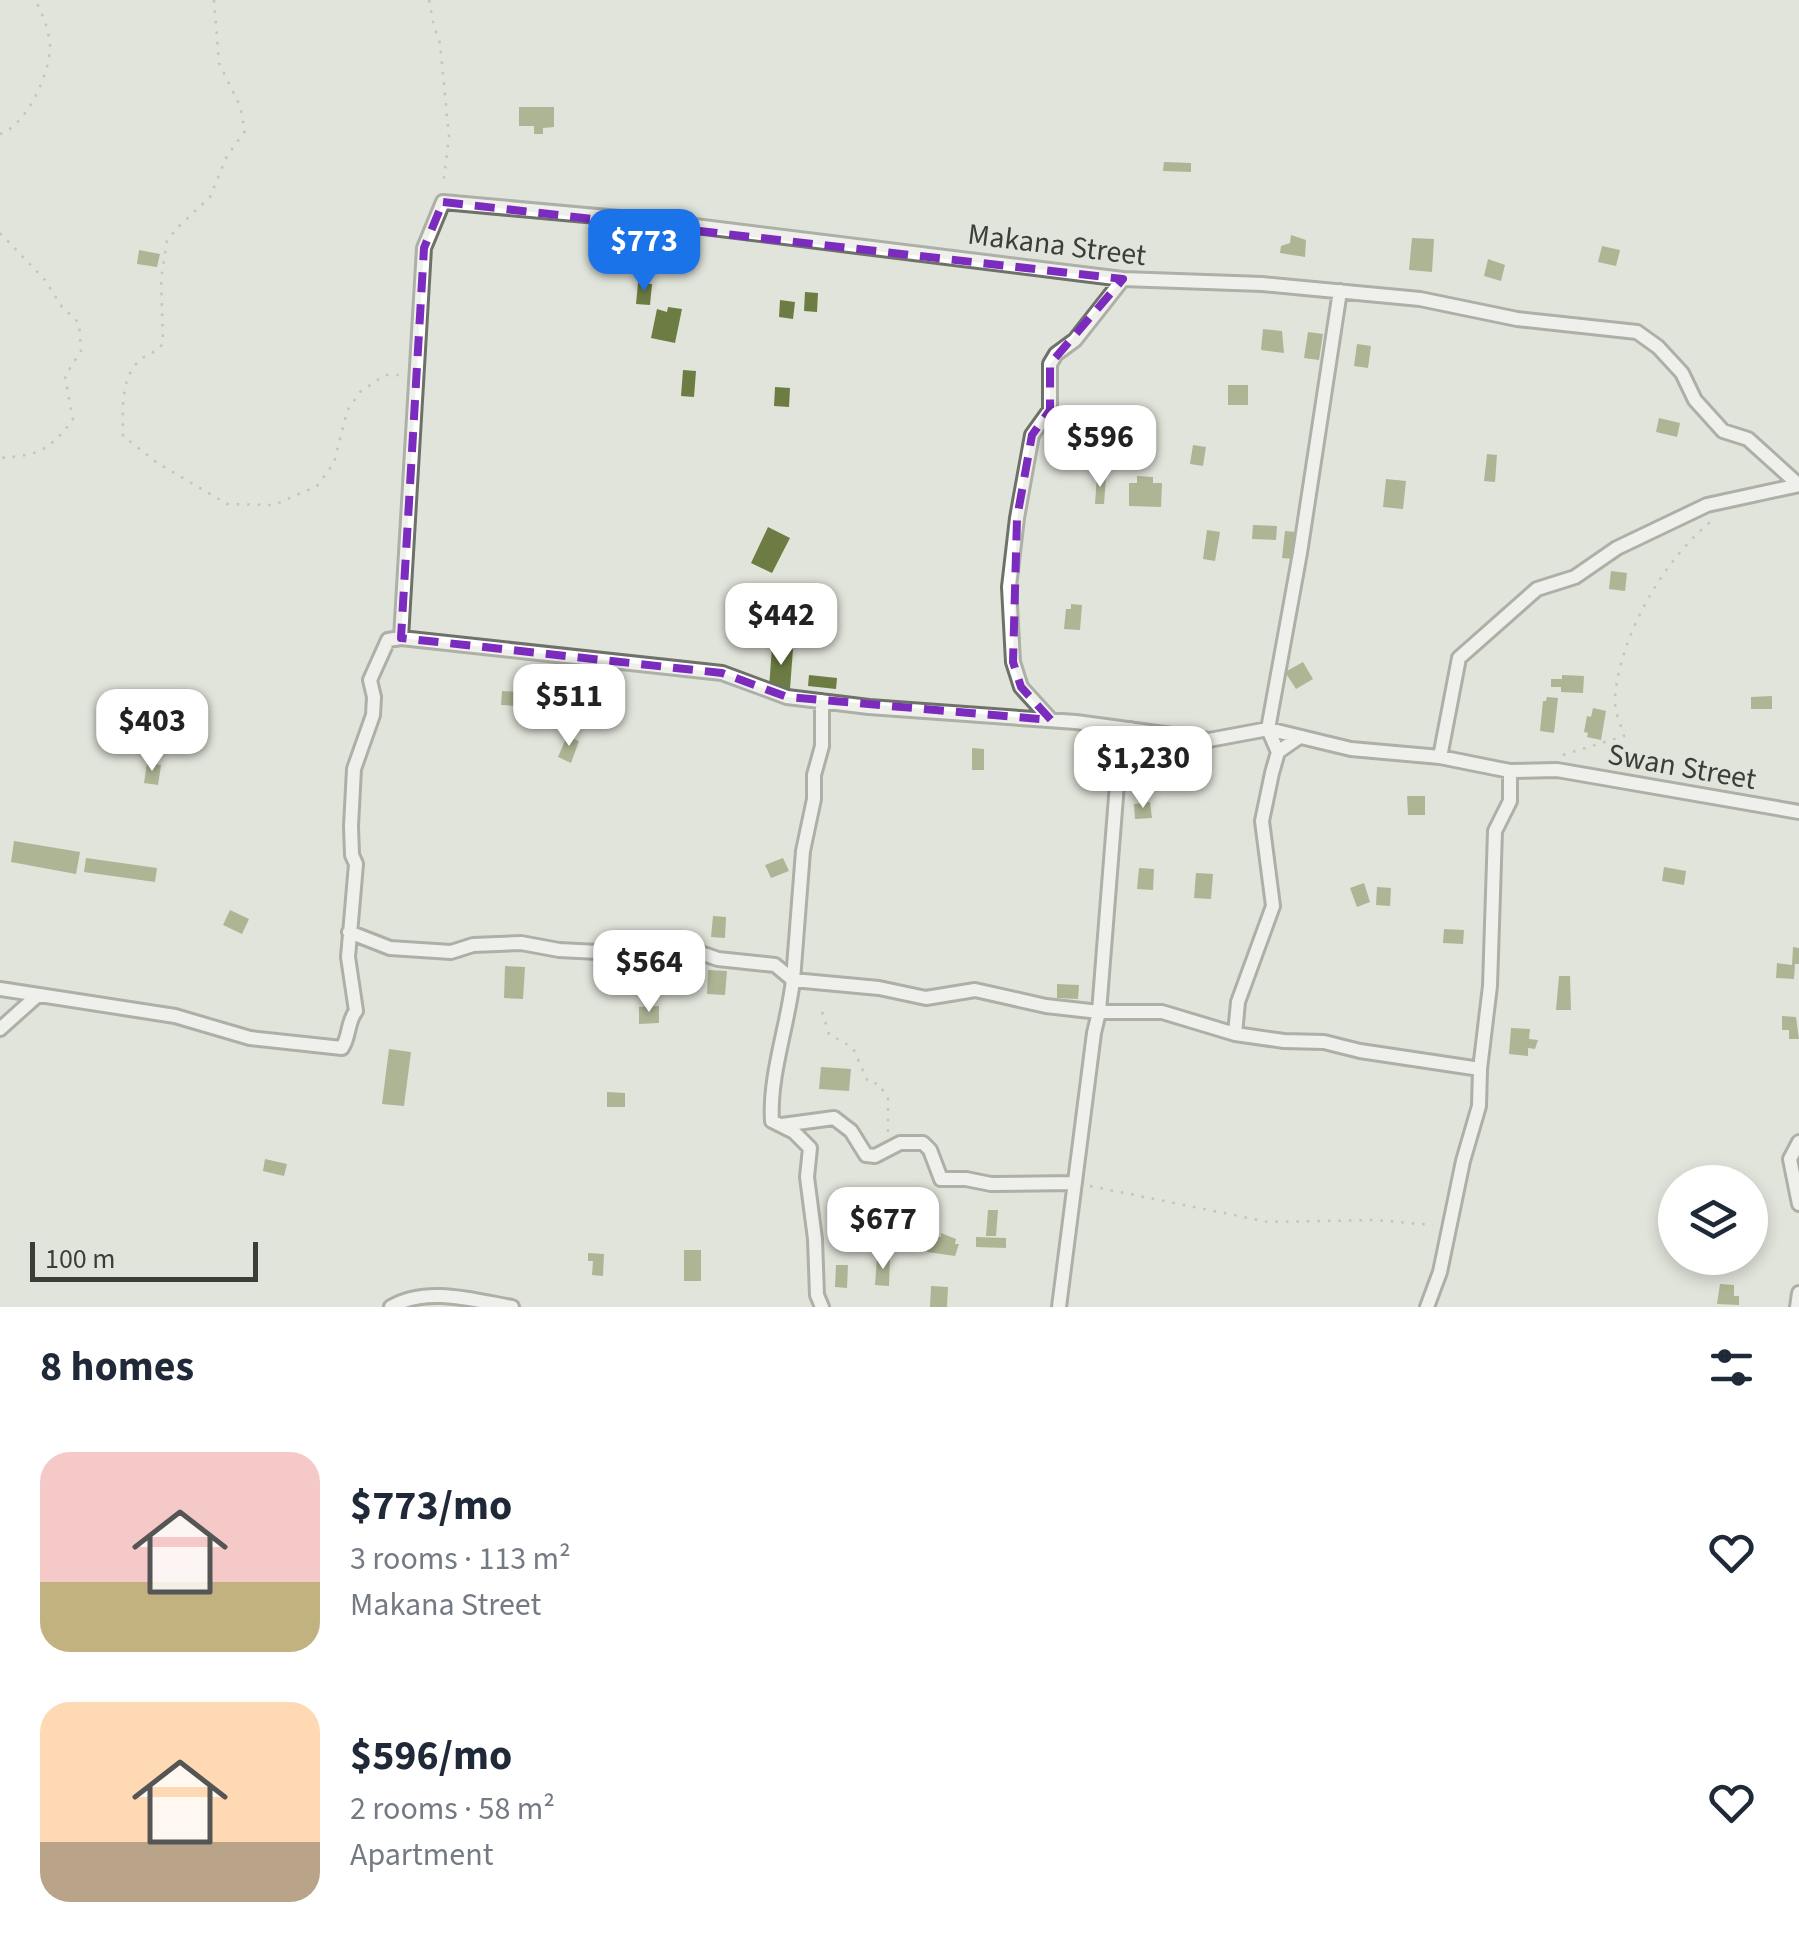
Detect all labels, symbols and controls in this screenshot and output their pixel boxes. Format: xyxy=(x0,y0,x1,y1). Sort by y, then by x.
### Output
pin: $773 xyxy=(585,209,703,294)
street label: Makana Street xyxy=(965,213,1149,277)
text: $773 xyxy=(610,218,678,264)
pin: $596 xyxy=(1041,405,1159,490)
text: $596 xyxy=(1066,414,1134,460)
pin: $442 xyxy=(722,583,840,668)
text: $442 xyxy=(747,592,815,638)
pin: $511 xyxy=(510,664,628,749)
text: $511 xyxy=(535,673,603,719)
pin: $403 xyxy=(93,689,211,774)
text: $403 xyxy=(118,698,186,744)
pin: $1,230 xyxy=(1062,726,1224,811)
street label: Swan Street xyxy=(1604,733,1760,801)
text: $1,230 xyxy=(1096,735,1190,781)
pin: $564 xyxy=(590,930,708,1015)
text: $564 xyxy=(615,939,683,985)
map controls xyxy=(1658,1165,1768,1275)
button: layers xyxy=(1658,1165,1768,1275)
pin: $677 xyxy=(824,1187,942,1272)
text: $677 xyxy=(849,1196,917,1242)
scale bar xyxy=(30,1237,258,1282)
text: 100 m xyxy=(45,1239,116,1279)
text: 8 homes xyxy=(40,1337,194,1397)
icon: filters xyxy=(1704,1340,1759,1395)
text: $773/mo xyxy=(350,1476,512,1536)
icon: home xyxy=(120,1492,240,1612)
icon: heart xyxy=(1704,1525,1759,1580)
text: 3 rooms · 113 m² xyxy=(350,1536,571,1582)
text: Makana Street xyxy=(350,1582,541,1628)
text: $596/mo xyxy=(350,1726,512,1786)
icon: home xyxy=(120,1742,240,1862)
icon: heart xyxy=(1704,1775,1759,1830)
text: 2 rooms · 58 m² xyxy=(350,1786,555,1832)
text: Apartment xyxy=(350,1832,493,1878)

